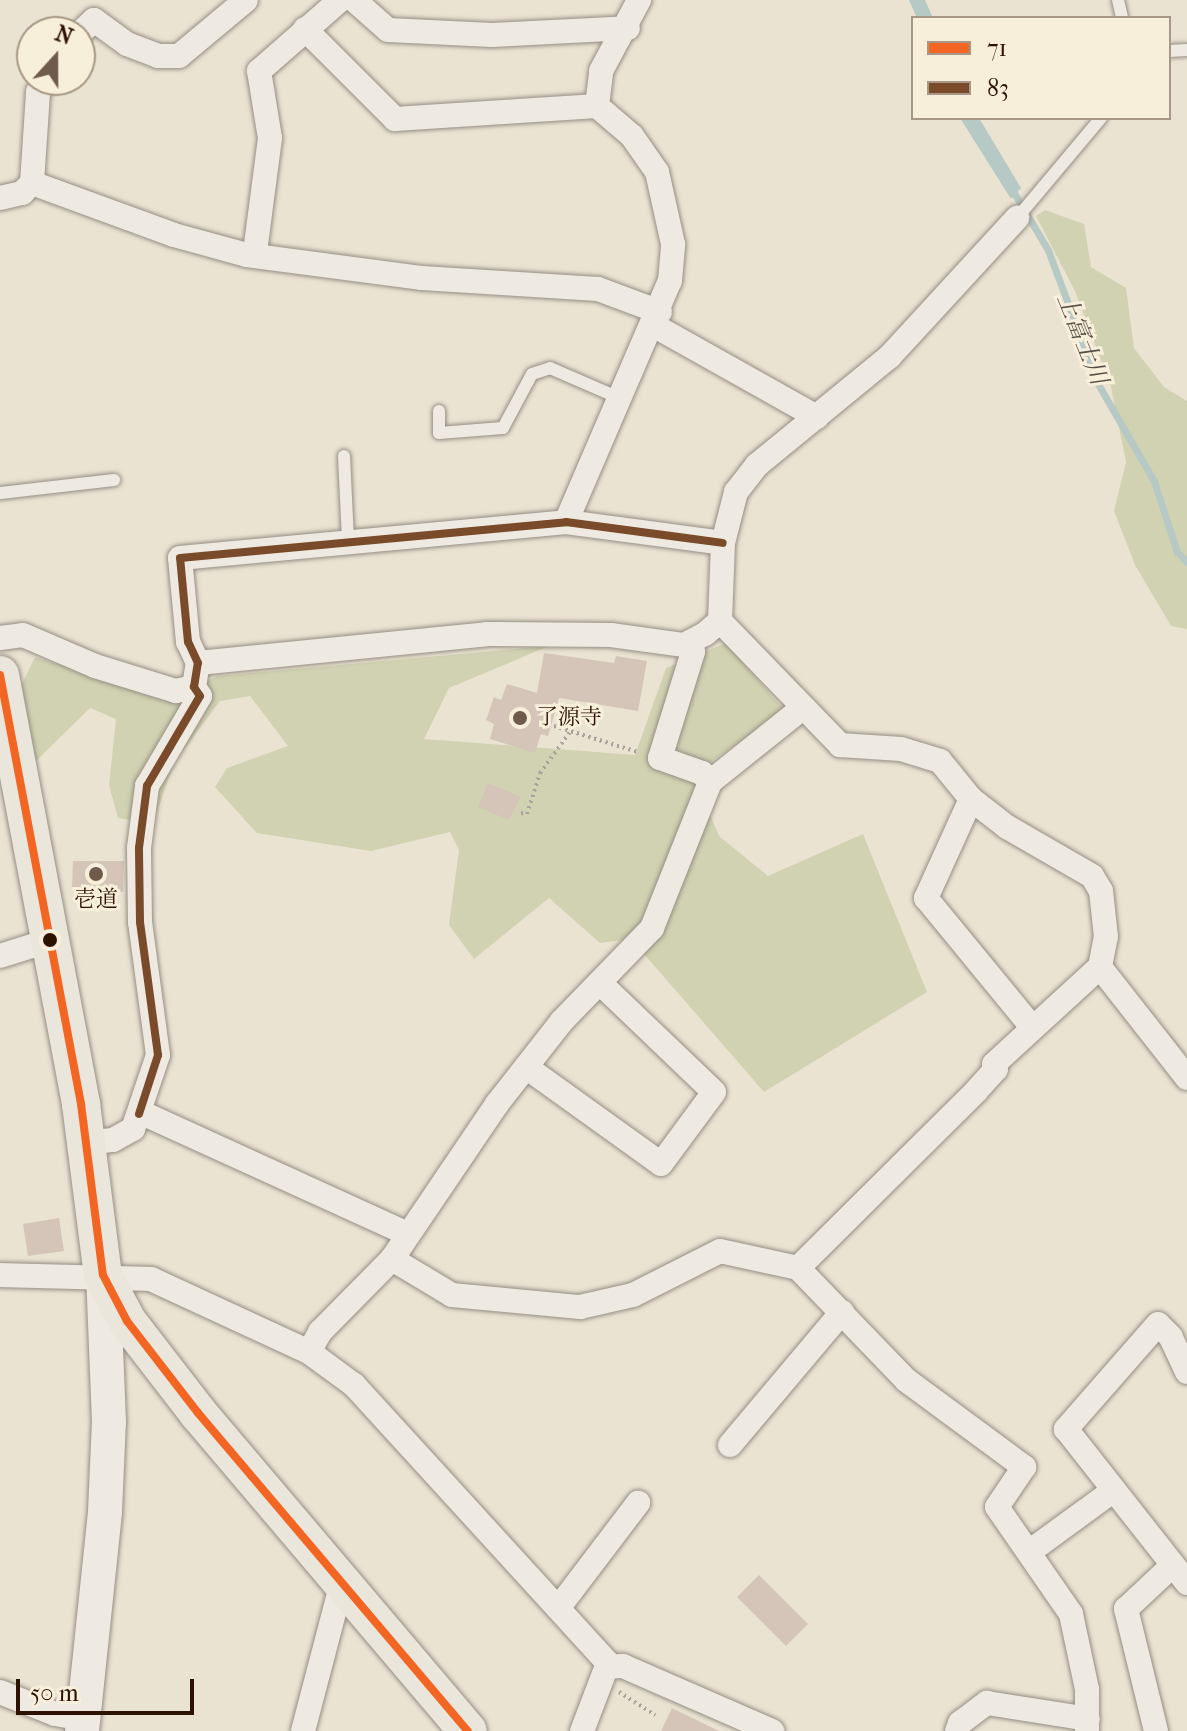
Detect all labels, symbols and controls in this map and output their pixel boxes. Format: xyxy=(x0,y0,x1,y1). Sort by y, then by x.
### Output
north arrow xyxy=(16,16,96,96)
legend xyxy=(911,16,1171,120)
text: N xyxy=(51,20,76,51)
text: 71 xyxy=(987,34,1007,62)
text: 83 xyxy=(987,74,1009,102)
water label: 上富士川 xyxy=(1051,289,1113,389)
place label: 了源寺 xyxy=(536,705,602,731)
marker: 了源寺 xyxy=(511,709,529,727)
marker: 壱道 xyxy=(87,865,105,883)
place label: 壱道 xyxy=(74,887,118,913)
unlabelled marker xyxy=(42,932,58,948)
scale bar xyxy=(20,1663,198,1713)
text: 50 m xyxy=(30,1679,79,1707)

